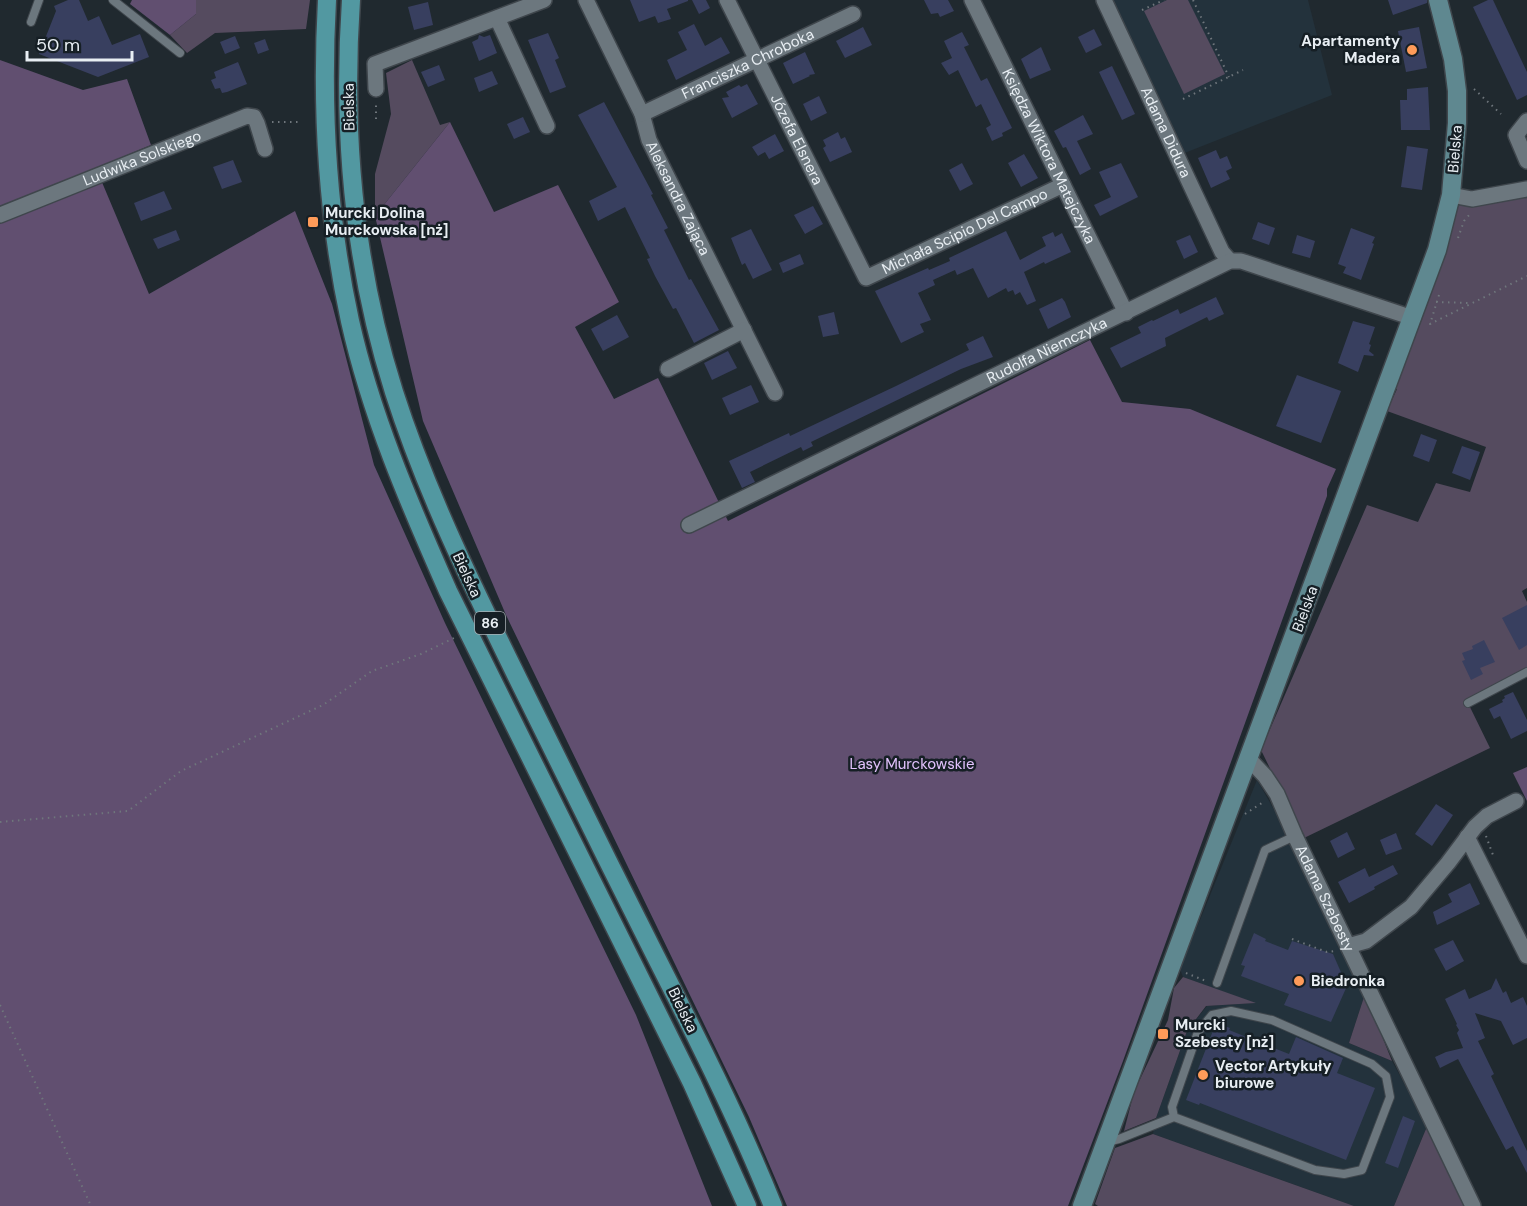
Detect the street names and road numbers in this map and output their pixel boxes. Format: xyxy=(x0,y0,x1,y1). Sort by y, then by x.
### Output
street label: Franciszka Chroboka xyxy=(678,24,817,104)
street label: Księdza Wiktora Matejczyka xyxy=(997,65,1100,247)
street label: Bielska xyxy=(339,83,359,131)
street label: Adama Didura xyxy=(1136,83,1196,181)
street label: Józefa Elsnera xyxy=(766,91,828,188)
street label: Bielska xyxy=(1443,124,1467,174)
street label: Ludwika Solskiego xyxy=(80,125,204,191)
street label: Aleksandra Zająca xyxy=(641,138,715,259)
street label: Michała Scipio Del Campo xyxy=(879,184,1051,279)
street label: Rudolfa Niemczyka xyxy=(983,313,1110,388)
street label: Bielska xyxy=(448,549,486,601)
street label: Bielska xyxy=(1287,583,1323,635)
road number: 86 xyxy=(475,612,505,634)
street label: Adama Szebesty xyxy=(1291,842,1360,956)
street label: Bielska xyxy=(664,984,702,1036)

